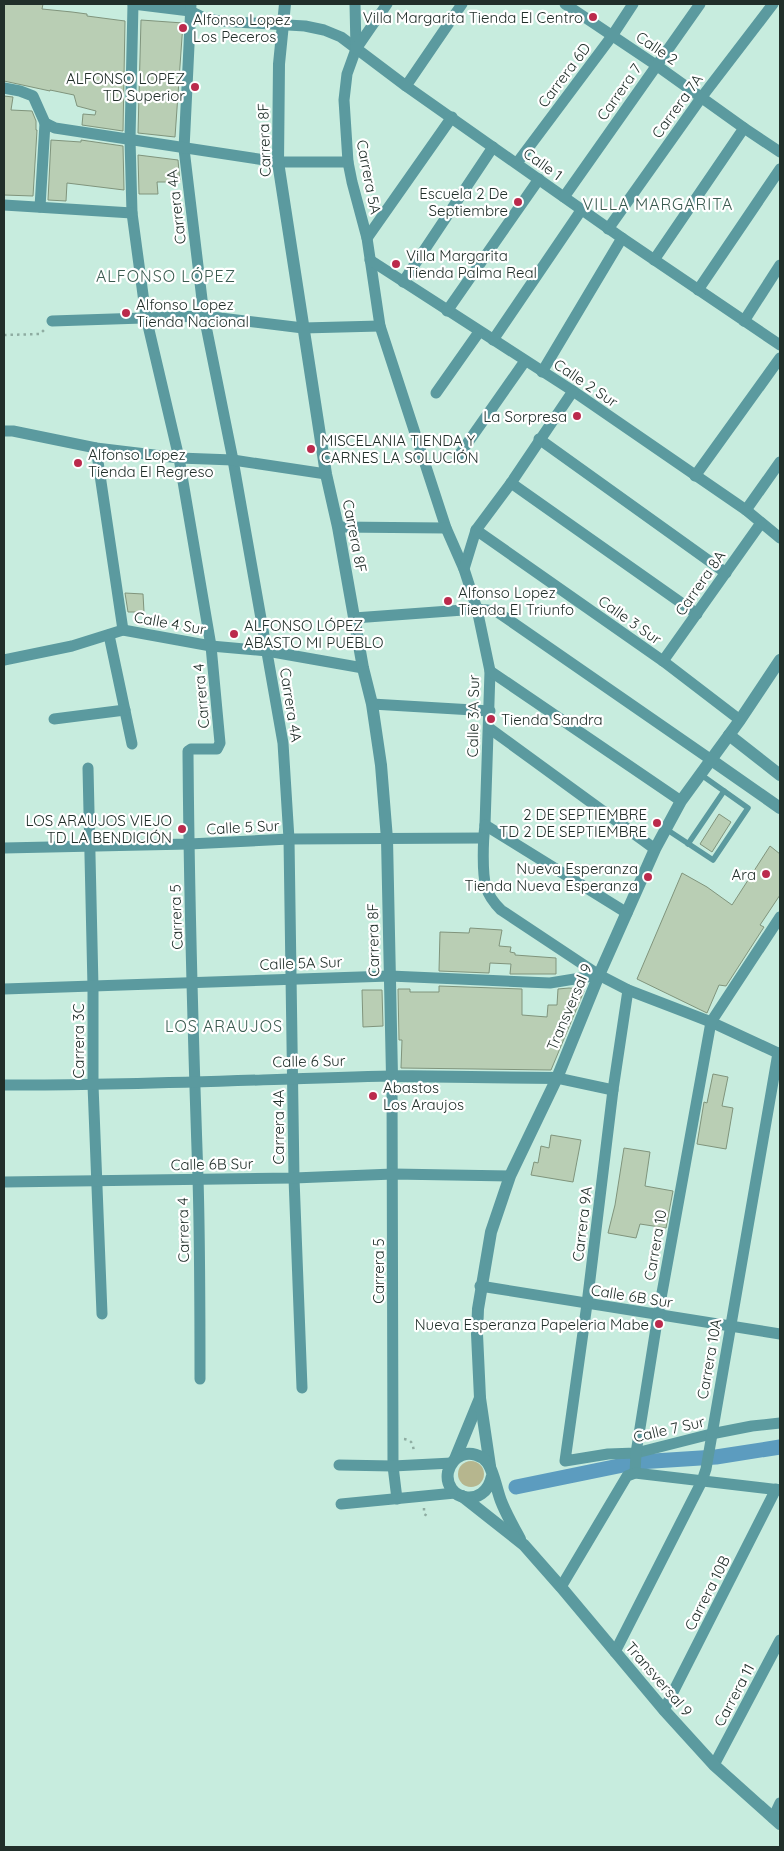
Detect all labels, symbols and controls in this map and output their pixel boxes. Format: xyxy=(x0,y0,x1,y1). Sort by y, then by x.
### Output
place label: Villa Margarita Tienda El Centro xyxy=(363,8,583,27)
place label: Alfonso Lopez Los Peceros xyxy=(193,10,291,46)
marker: Villa Margarita Tienda El Centro xyxy=(587,11,599,23)
marker: Alfonso Lopez Los Peceros xyxy=(177,22,189,34)
street label: Calle 2 xyxy=(632,27,682,69)
street label: Carrera 6D xyxy=(533,39,595,111)
street label: Carrera 7 xyxy=(593,60,646,124)
place label: ALFONSO LOPEZ TD Superior xyxy=(66,69,185,105)
street label: Carrera 7A xyxy=(647,70,707,142)
marker: ALFONSO LOPEZ TD Superior xyxy=(189,81,201,93)
street label: Carrera 8F xyxy=(253,103,275,177)
street label: Carrera 5A xyxy=(352,138,386,216)
street label: Calle 1 xyxy=(520,143,566,185)
street label: Carrera 4A xyxy=(162,168,190,245)
place label: Escuela 2 De Septiembre xyxy=(419,184,508,220)
district label: VILLA MARGARITA xyxy=(583,194,733,214)
marker: Escuela 2 De Septiembre xyxy=(512,196,524,208)
place label: Villa Margarita Tienda Palma Real xyxy=(406,246,537,282)
marker: Villa Margarita Tienda Palma Real xyxy=(390,258,402,270)
district label: ALFONSO LÓPEZ xyxy=(96,266,236,286)
place label: Alfonso Lopez Tienda Nacional xyxy=(136,295,249,331)
marker: Alfonso Lopez Tienda Nacional xyxy=(120,307,132,319)
street label: Calle 2 Sur xyxy=(550,355,622,412)
place label: La Sorpresa xyxy=(483,407,567,426)
marker: La Sorpresa xyxy=(571,410,583,422)
place label: MISCELANIA TIENDA Y CARNES LA SOLUCIÓN xyxy=(321,431,479,467)
marker: MISCELANIA TIENDA Y CARNES LA SOLUCIÓN xyxy=(305,443,317,455)
place label: Alfonso Lopez Tienda El Regreso xyxy=(88,445,214,481)
marker: Alfonso Lopez Tienda El Regreso xyxy=(72,457,84,469)
street label: Carrera 8F xyxy=(339,498,371,574)
street label: Carrera 8A xyxy=(671,547,730,619)
place label: Alfonso Lopez Tienda El Triunfo xyxy=(458,583,574,619)
street label: Calle 3 Sur xyxy=(595,591,665,649)
marker: Alfonso Lopez Tienda El Triunfo xyxy=(442,595,454,607)
street label: Calle 4 Sur xyxy=(132,607,208,639)
place label: ALFONSO LÓPEZ ABASTO MI PUEBLO xyxy=(244,616,383,652)
marker: ALFONSO LÓPEZ ABASTO MI PUEBLO xyxy=(228,628,240,640)
street label: Carrera 4 xyxy=(189,663,213,729)
street label: Carrera 4A xyxy=(276,666,306,744)
street label: Calle 3A Sur xyxy=(463,674,483,757)
place label: Tienda Sandra xyxy=(501,710,603,729)
marker: Tienda Sandra xyxy=(485,713,497,725)
place label: 2 DE SEPTIEMBRE TD 2 DE SEPTIEMBRE xyxy=(499,805,647,841)
place label: LOS ARAUJOS VIEJO TD LA BENDICIÓN xyxy=(26,811,172,847)
street label: Calle 5 Sur xyxy=(206,816,280,838)
marker: 2 DE SEPTIEMBRE TD 2 DE SEPTIEMBRE xyxy=(651,817,663,829)
marker: LOS ARAUJOS VIEJO TD LA BENDICIÓN xyxy=(176,823,188,835)
place label: Nueva Esperanza Tienda Nueva Esperanza xyxy=(465,859,638,895)
place label: Ara xyxy=(732,865,756,884)
marker: Ara xyxy=(760,868,772,880)
marker: Nueva Esperanza Tienda Nueva Esperanza xyxy=(642,871,654,883)
street label: Carrera 5 xyxy=(165,884,187,950)
street label: Carrera 8F xyxy=(363,903,383,977)
street label: Calle 5A Sur xyxy=(259,952,343,974)
street label: Transversal 9 xyxy=(542,961,596,1053)
street label: Carrera 3C xyxy=(69,1003,88,1079)
district label: LOS ARAUJOS xyxy=(165,1016,283,1036)
street label: Calle 6 Sur xyxy=(272,1051,346,1071)
place label: Abastos Los Araujos xyxy=(383,1078,464,1114)
street label: Carrera 4A xyxy=(269,1089,288,1164)
marker: Abastos Los Araujos xyxy=(367,1090,379,1102)
street label: Calle 6B Sur xyxy=(170,1154,254,1174)
street label: Carrera 9A xyxy=(568,1185,596,1263)
street label: Carrera 4 xyxy=(173,1197,193,1263)
street label: Carrera 10 xyxy=(639,1208,671,1282)
street label: Carrera 5 xyxy=(369,1238,388,1304)
street label: Calle 6B Sur xyxy=(590,1280,675,1312)
place label: Nueva Esperanza Papeleria Mabe xyxy=(415,1315,649,1334)
street label: Carrera 10A xyxy=(693,1317,725,1401)
marker: Nueva Esperanza Papeleria Mabe xyxy=(653,1318,665,1330)
street label: Calle 7 Sur xyxy=(631,1412,707,1446)
street label: Carrera 10B xyxy=(680,1552,734,1634)
street label: Transversal 9 xyxy=(621,1638,697,1720)
street label: Carrera 11 xyxy=(710,1660,758,1730)

